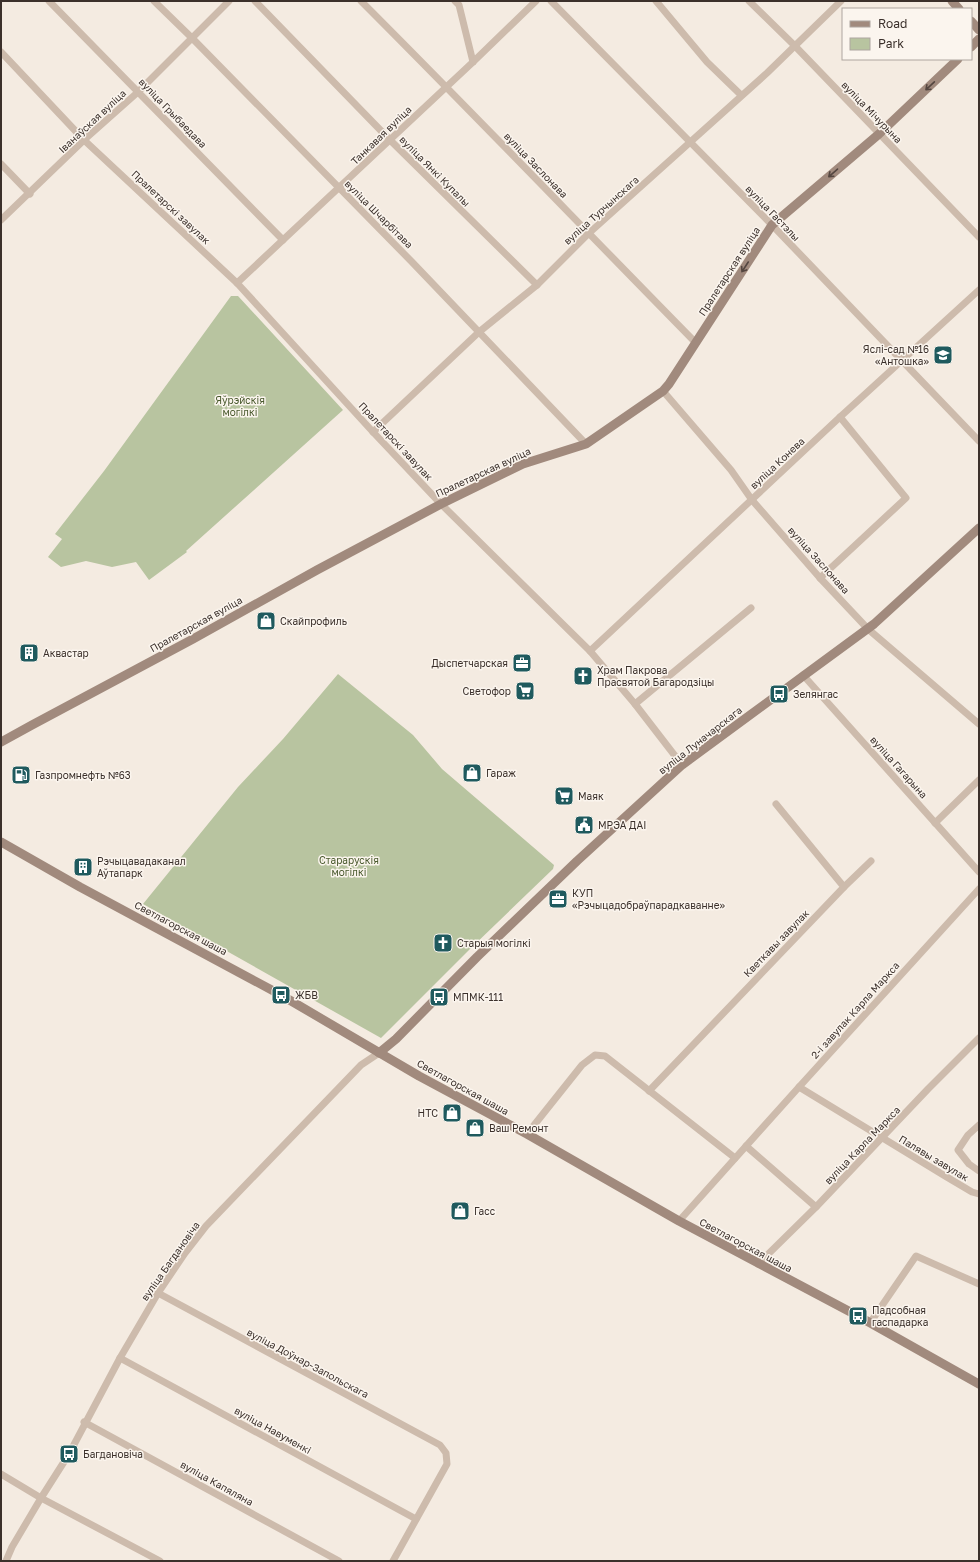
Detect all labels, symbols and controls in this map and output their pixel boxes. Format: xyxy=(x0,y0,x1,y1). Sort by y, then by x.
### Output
legend xyxy=(842,8,972,60)
text: Road xyxy=(878,16,907,31)
text: Park xyxy=(878,36,904,51)
street label: вуліца Грыбаедава xyxy=(137,76,209,150)
street label: вуліца Мічурына xyxy=(839,79,905,145)
one-way arrow xyxy=(925,81,935,91)
street label: Іванаўская вуліца xyxy=(56,87,128,155)
street label: Танкавая вуліца xyxy=(348,103,414,167)
street label: вуліца Заслонава xyxy=(502,130,570,200)
street label: вуліца Янкі Купалы xyxy=(397,133,473,209)
street label: Пралетарскі завулак xyxy=(129,168,213,247)
one-way arrow xyxy=(828,169,839,178)
street label: вуліца Турчынскага xyxy=(561,173,641,247)
street label: вуліца Шчарбітава xyxy=(343,178,415,250)
street label: вуліца Гастэлы xyxy=(743,183,803,243)
street label: Пралетарская вуліца xyxy=(696,224,762,318)
one-way arrow xyxy=(741,261,749,272)
place label: Яслі-сад №16 «Антошка» xyxy=(863,343,929,367)
school or university icon: Яслі-сад №16 «Антошка» xyxy=(932,344,954,366)
park label: Яўрэйскія могілкі xyxy=(215,394,265,418)
street label: Пралетарскі завулак xyxy=(357,399,436,483)
street label: вуліца Конева xyxy=(747,435,807,491)
street label: Пралетарская вуліца xyxy=(433,445,533,499)
street label: вуліца Заслонава xyxy=(786,524,852,596)
street label: Пралетарская вуліца xyxy=(148,594,244,654)
shop icon: Скайпрофиль xyxy=(255,610,277,632)
place label: Скайпрофиль xyxy=(280,615,347,627)
building icon: Аквастар xyxy=(18,642,40,664)
place label: Аквастар xyxy=(43,647,89,659)
office icon: Дыспетчарская xyxy=(511,652,533,674)
place label: Дыспетчарская xyxy=(432,657,508,669)
place label: Храм Пакрова Прасвятой Багародзіцы xyxy=(597,664,714,688)
church icon: Храм Пакрова Прасвятой Багародзіцы xyxy=(572,665,594,687)
supermarket icon: Светофор xyxy=(514,680,536,702)
bus stop icon: Зелянгас xyxy=(768,683,790,705)
place label: Светофор xyxy=(463,685,511,697)
place label: Зелянгас xyxy=(793,688,839,700)
street label: вуліца Луначарскага xyxy=(656,704,744,776)
street label: вуліца Гагарына xyxy=(868,734,930,800)
shop icon: Гараж xyxy=(461,762,483,784)
fuel station icon: Газпромнефть №63 xyxy=(10,764,32,786)
place label: Гараж xyxy=(486,767,516,779)
place label: Газпромнефть №63 xyxy=(35,769,131,781)
supermarket icon: Маяк xyxy=(553,785,575,807)
place label: Маяк xyxy=(578,790,604,802)
public building icon: МРЭА ДАІ xyxy=(573,814,595,836)
place label: МРЭА ДАІ xyxy=(598,819,646,831)
park label: Старарускія могілкі xyxy=(319,854,379,878)
place label: Рэчыцавадаканал Аўтапарк xyxy=(97,855,186,879)
building icon: Рэчыцавадаканал Аўтапарк xyxy=(72,856,94,878)
place label: КУП «Рэчыцадобраўпарадкаванне» xyxy=(572,887,725,911)
office icon: КУП «Рэчыцадобраўпарадкаванне» xyxy=(547,888,569,910)
street label: Светлагорская шаша xyxy=(133,898,229,958)
street label: Кветкавы завулак xyxy=(741,907,811,979)
church icon: Старыя могілкі xyxy=(432,932,454,954)
place label: Старыя могілкі xyxy=(457,937,531,949)
street label: 2-і завулак Карла Маркса xyxy=(808,959,902,1061)
bus stop icon: ЖБВ xyxy=(270,984,292,1006)
bus stop icon: МПМК-111 xyxy=(428,986,450,1008)
place label: ЖБВ xyxy=(295,989,318,1001)
place label: МПМК-111 xyxy=(453,991,503,1003)
street label: Светлагорская шаша xyxy=(415,1057,511,1117)
shop icon: НТС xyxy=(441,1102,463,1124)
street label: вуліца Карла Маркса xyxy=(822,1104,902,1186)
place label: НТС xyxy=(418,1107,438,1119)
shop icon: Ваш Ремонт xyxy=(464,1117,486,1139)
place label: Ваш Ремонт xyxy=(489,1122,548,1134)
street label: Палявы завулак xyxy=(897,1132,971,1184)
shop icon: Гасс xyxy=(449,1200,471,1222)
place label: Гасс xyxy=(474,1205,496,1217)
street label: Светлагорская шаша xyxy=(698,1215,794,1275)
street label: вуліца Багдановіча xyxy=(138,1219,202,1303)
place label: Падсобная гаспадарка xyxy=(872,1304,928,1328)
bus stop icon: Падсобная гаспадарка xyxy=(847,1305,869,1327)
street label: вуліца Доўнар-Запольскага xyxy=(245,1326,371,1400)
street label: вуліца Навуменкі xyxy=(233,1404,313,1456)
bus stop icon: Багдановіча xyxy=(58,1443,80,1465)
place label: Багдановіча xyxy=(83,1448,143,1460)
street label: вуліца Капяляна xyxy=(178,1458,256,1508)

